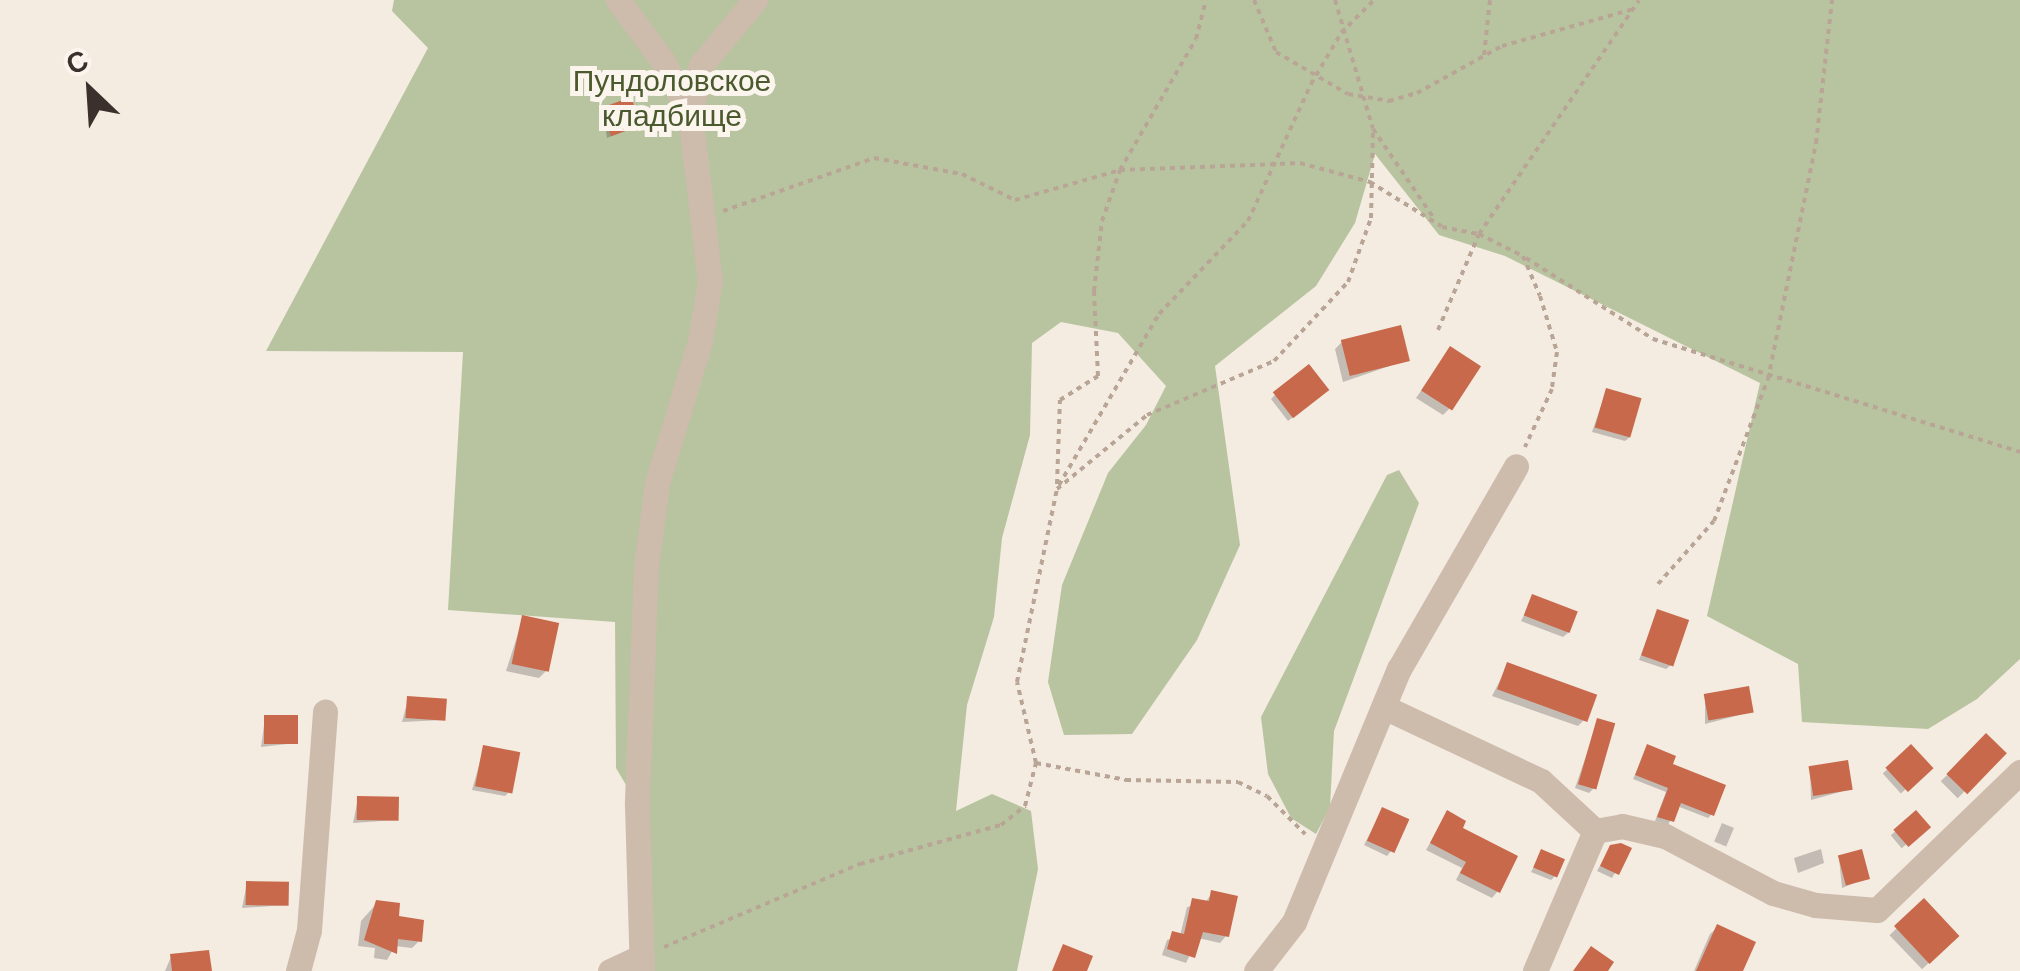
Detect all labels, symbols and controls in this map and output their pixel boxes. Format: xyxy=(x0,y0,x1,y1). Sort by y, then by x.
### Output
north arrow xyxy=(40,40,140,140)
text: С xyxy=(61,43,93,82)
park label: Пундоловское кладбище xyxy=(573,63,771,134)

